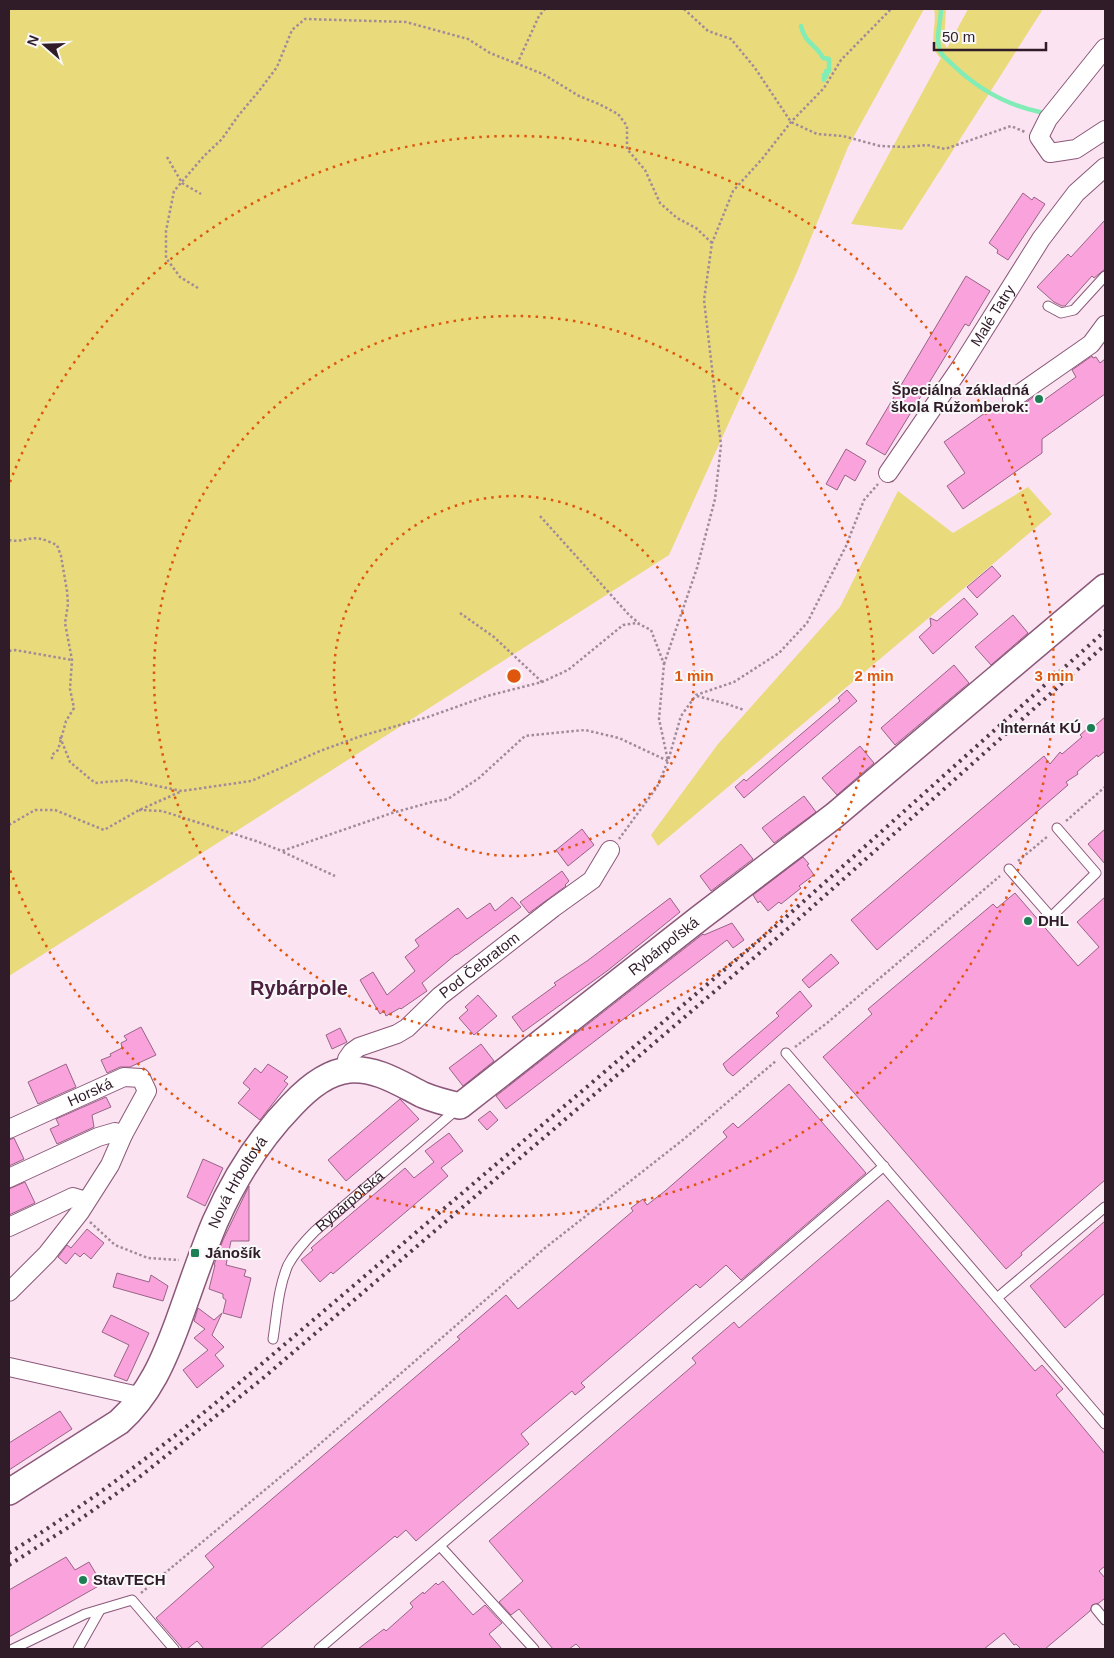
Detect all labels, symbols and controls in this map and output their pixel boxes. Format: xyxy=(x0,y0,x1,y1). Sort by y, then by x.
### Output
north arrow xyxy=(20,20,70,70)
scale bar xyxy=(934,20,1046,52)
text: 50 m xyxy=(942,28,975,45)
text: N xyxy=(24,33,42,48)
street label: Malé Tatry xyxy=(967,281,1018,349)
place label: Špeciálna základná škola Ružomberok: xyxy=(891,381,1030,415)
marker: Špeciálna základná škola Ružomberok: xyxy=(1033,393,1045,405)
centre of rings xyxy=(505,667,523,685)
text: 1 min xyxy=(674,667,714,684)
text: 2 min xyxy=(854,667,894,684)
text: 3 min xyxy=(1034,667,1074,684)
place label: Internát KÚ xyxy=(1000,719,1081,736)
marker: Internát KÚ xyxy=(1085,722,1097,734)
place label: DHL xyxy=(1038,912,1069,929)
street label: Rybárpoľská xyxy=(625,913,702,979)
marker: DHL xyxy=(1022,915,1034,927)
street label: Pod Čebratom xyxy=(436,928,523,1001)
district label: Rybárpole xyxy=(250,977,348,999)
street label: Horská xyxy=(65,1074,116,1109)
street label: Nová Hrboltová xyxy=(204,1132,271,1231)
street label: Rybárpoľská xyxy=(312,1166,387,1235)
place label: Jánošík xyxy=(205,1244,262,1261)
marker: Jánošík xyxy=(189,1247,201,1259)
place label: StavTECH xyxy=(93,1571,166,1588)
marker: StavTECH xyxy=(77,1574,89,1586)

